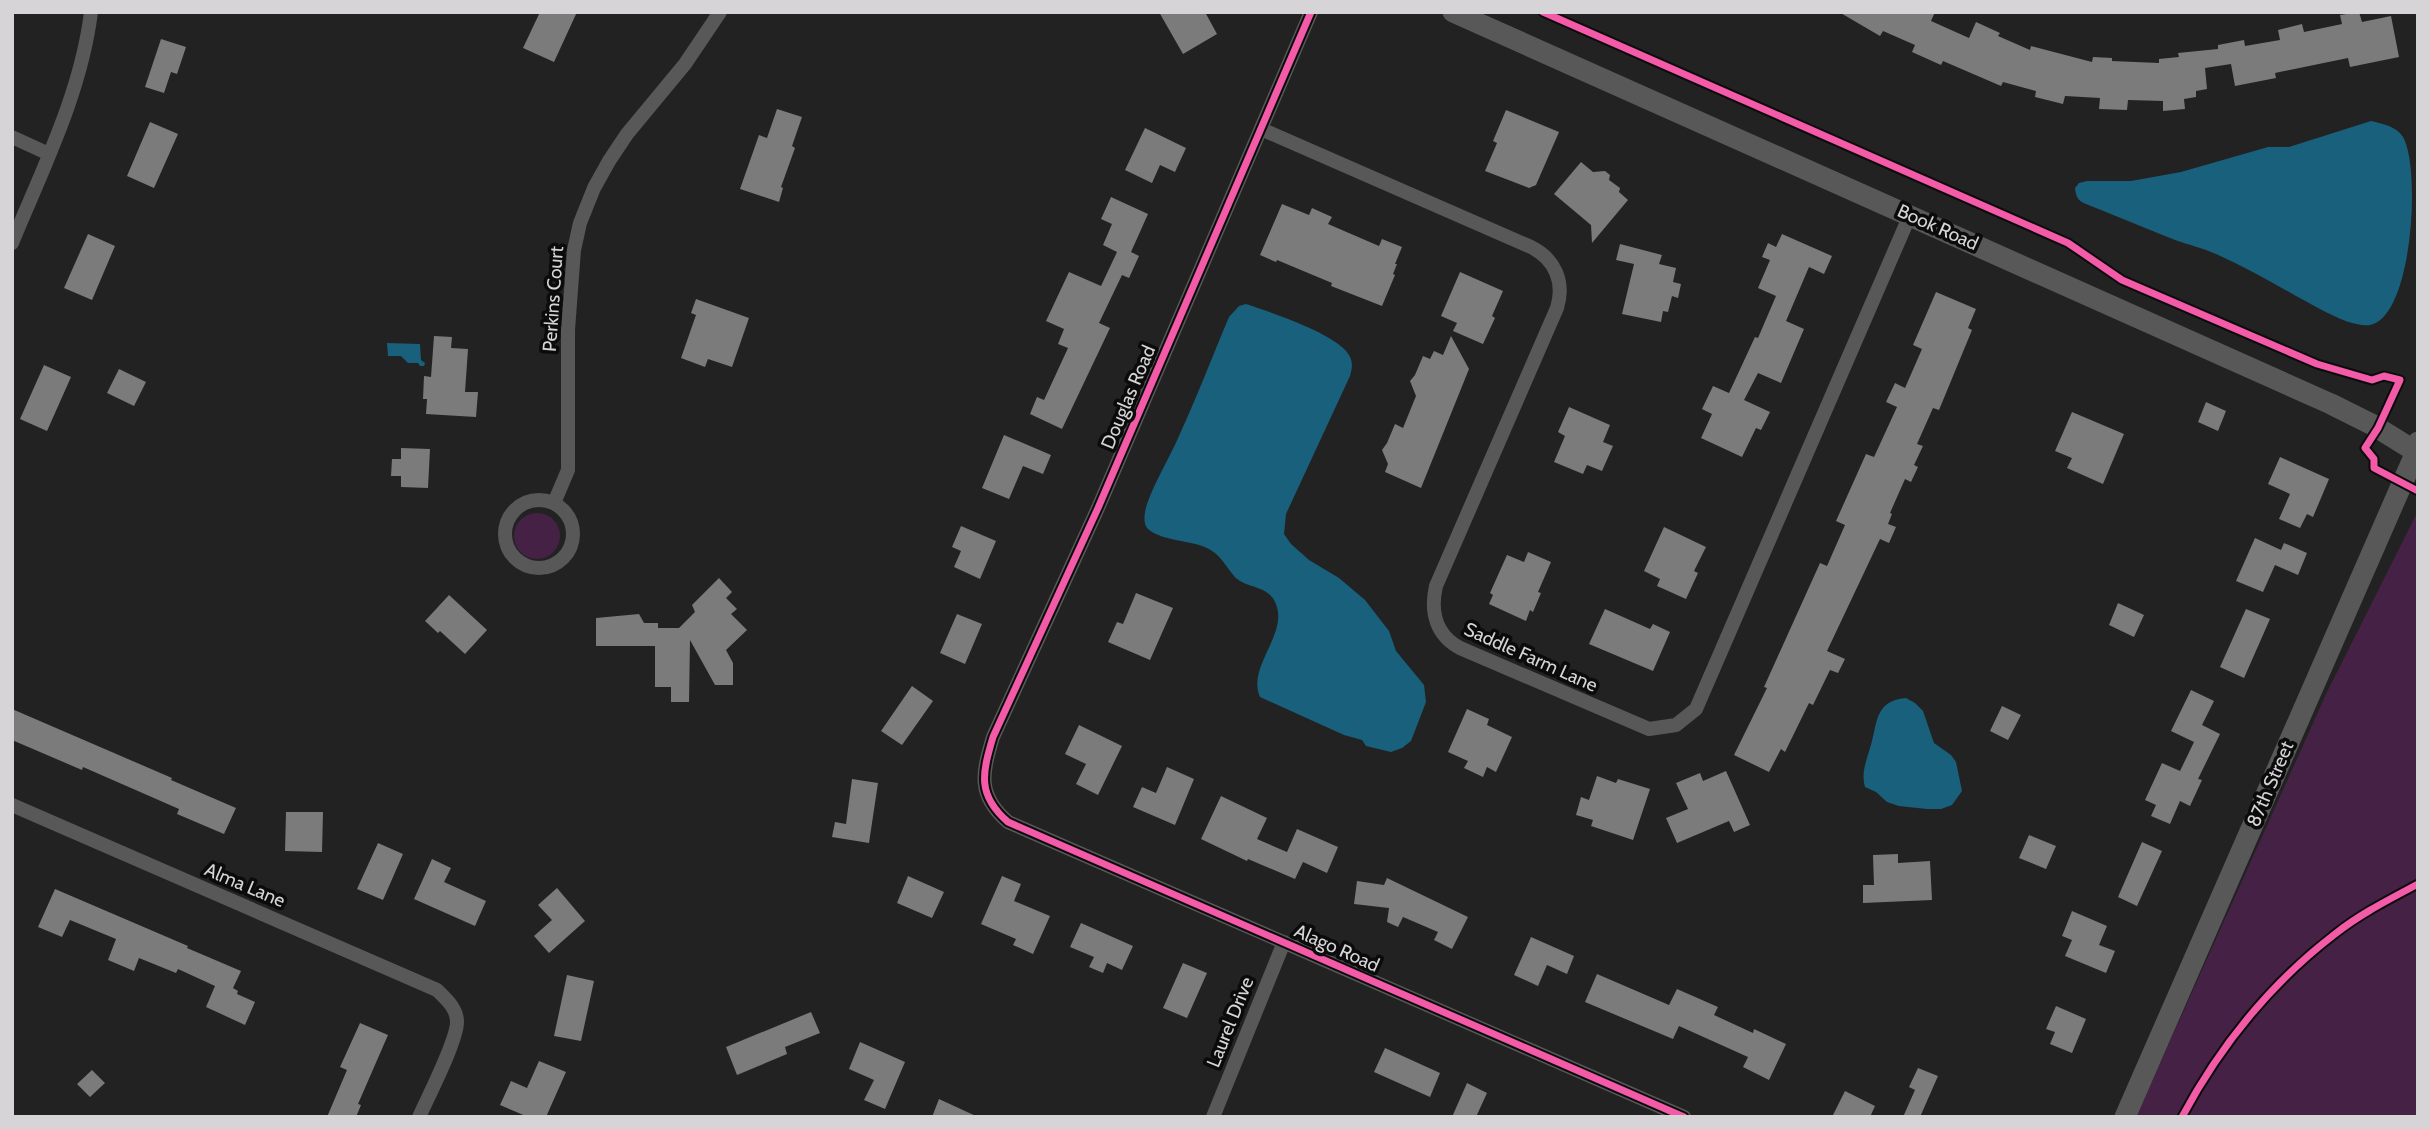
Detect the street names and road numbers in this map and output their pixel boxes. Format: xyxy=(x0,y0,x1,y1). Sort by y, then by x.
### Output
street label: Book Road xyxy=(1894,199,1982,255)
street label: Perkins Court xyxy=(538,245,568,353)
street label: Douglas Road xyxy=(1096,342,1160,452)
street label: Saddle Farm Lane xyxy=(1461,617,1602,697)
street label: 87th Street xyxy=(2242,737,2299,830)
street label: Alma Lane xyxy=(201,858,289,912)
street label: Alago Road xyxy=(1291,919,1383,977)
street label: Laurel Drive xyxy=(1201,973,1259,1071)

